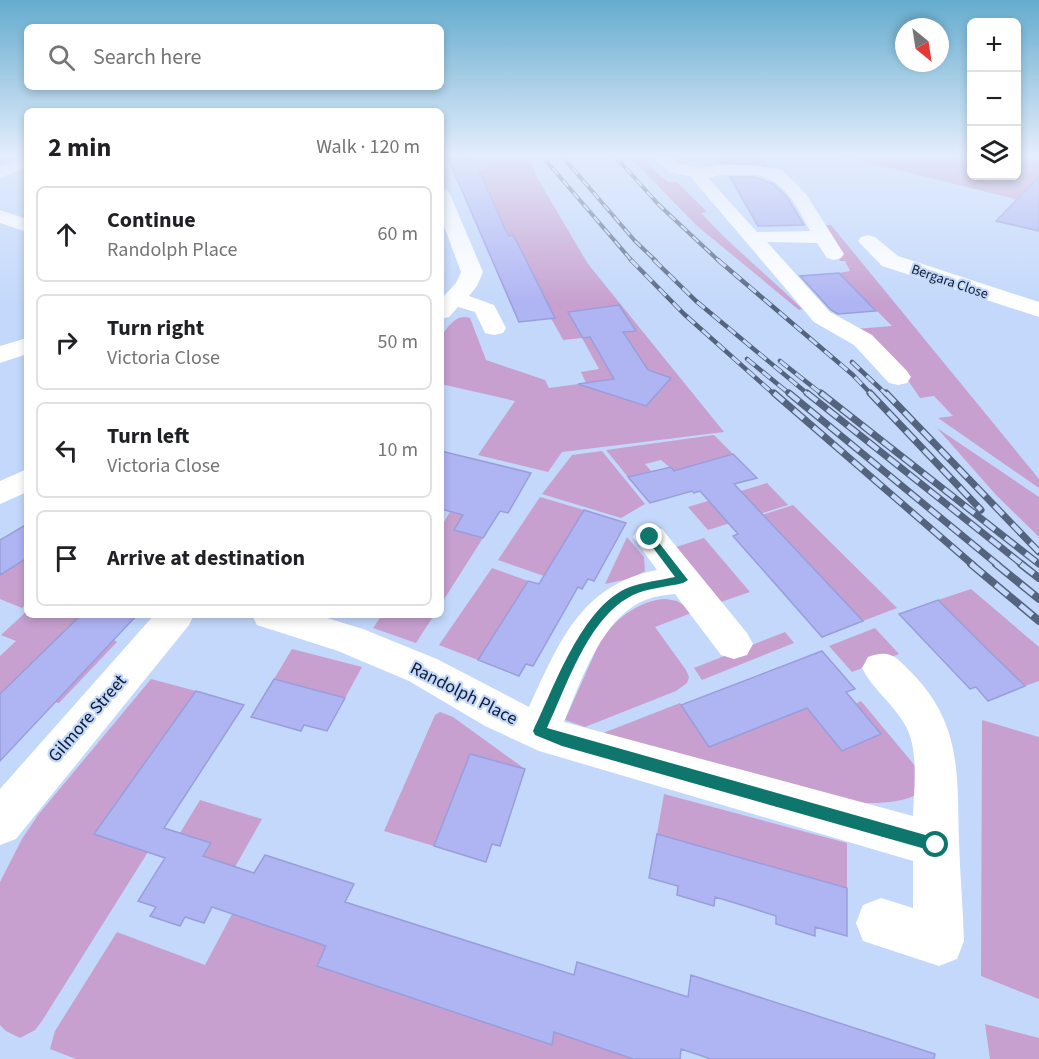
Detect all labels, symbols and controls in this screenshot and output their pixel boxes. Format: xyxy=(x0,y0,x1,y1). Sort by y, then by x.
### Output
north arrow xyxy=(895,18,949,72)
map controls xyxy=(967,18,1021,180)
button: + xyxy=(967,18,1021,72)
search box xyxy=(24,24,444,90)
icon: search xyxy=(45,41,78,74)
text: Search here xyxy=(93,41,201,73)
button: − xyxy=(967,72,1021,126)
button: layers xyxy=(967,126,1021,180)
text: 2 min xyxy=(48,129,111,166)
text: Walk · 120 m xyxy=(316,133,420,161)
text: Continue xyxy=(107,204,196,236)
icon: ahead xyxy=(50,218,83,251)
text: 60 m xyxy=(378,220,418,248)
text: Randolph Place xyxy=(107,236,237,264)
street label: Bergara Close xyxy=(909,259,991,304)
text: Turn right xyxy=(107,312,204,344)
icon: right xyxy=(50,326,83,359)
text: 50 m xyxy=(378,328,418,356)
text: Victoria Close xyxy=(107,344,220,372)
text: Turn left xyxy=(107,420,189,452)
icon: left xyxy=(50,434,83,467)
text: 10 m xyxy=(378,436,418,464)
text: Victoria Close xyxy=(107,452,220,480)
route end xyxy=(636,523,662,549)
icon: arrive xyxy=(50,542,83,575)
text: Arrive at destination xyxy=(107,542,305,574)
street label: Randolph Place xyxy=(406,656,522,731)
street label: Gilmore Street xyxy=(42,669,132,767)
route start xyxy=(922,831,948,857)

